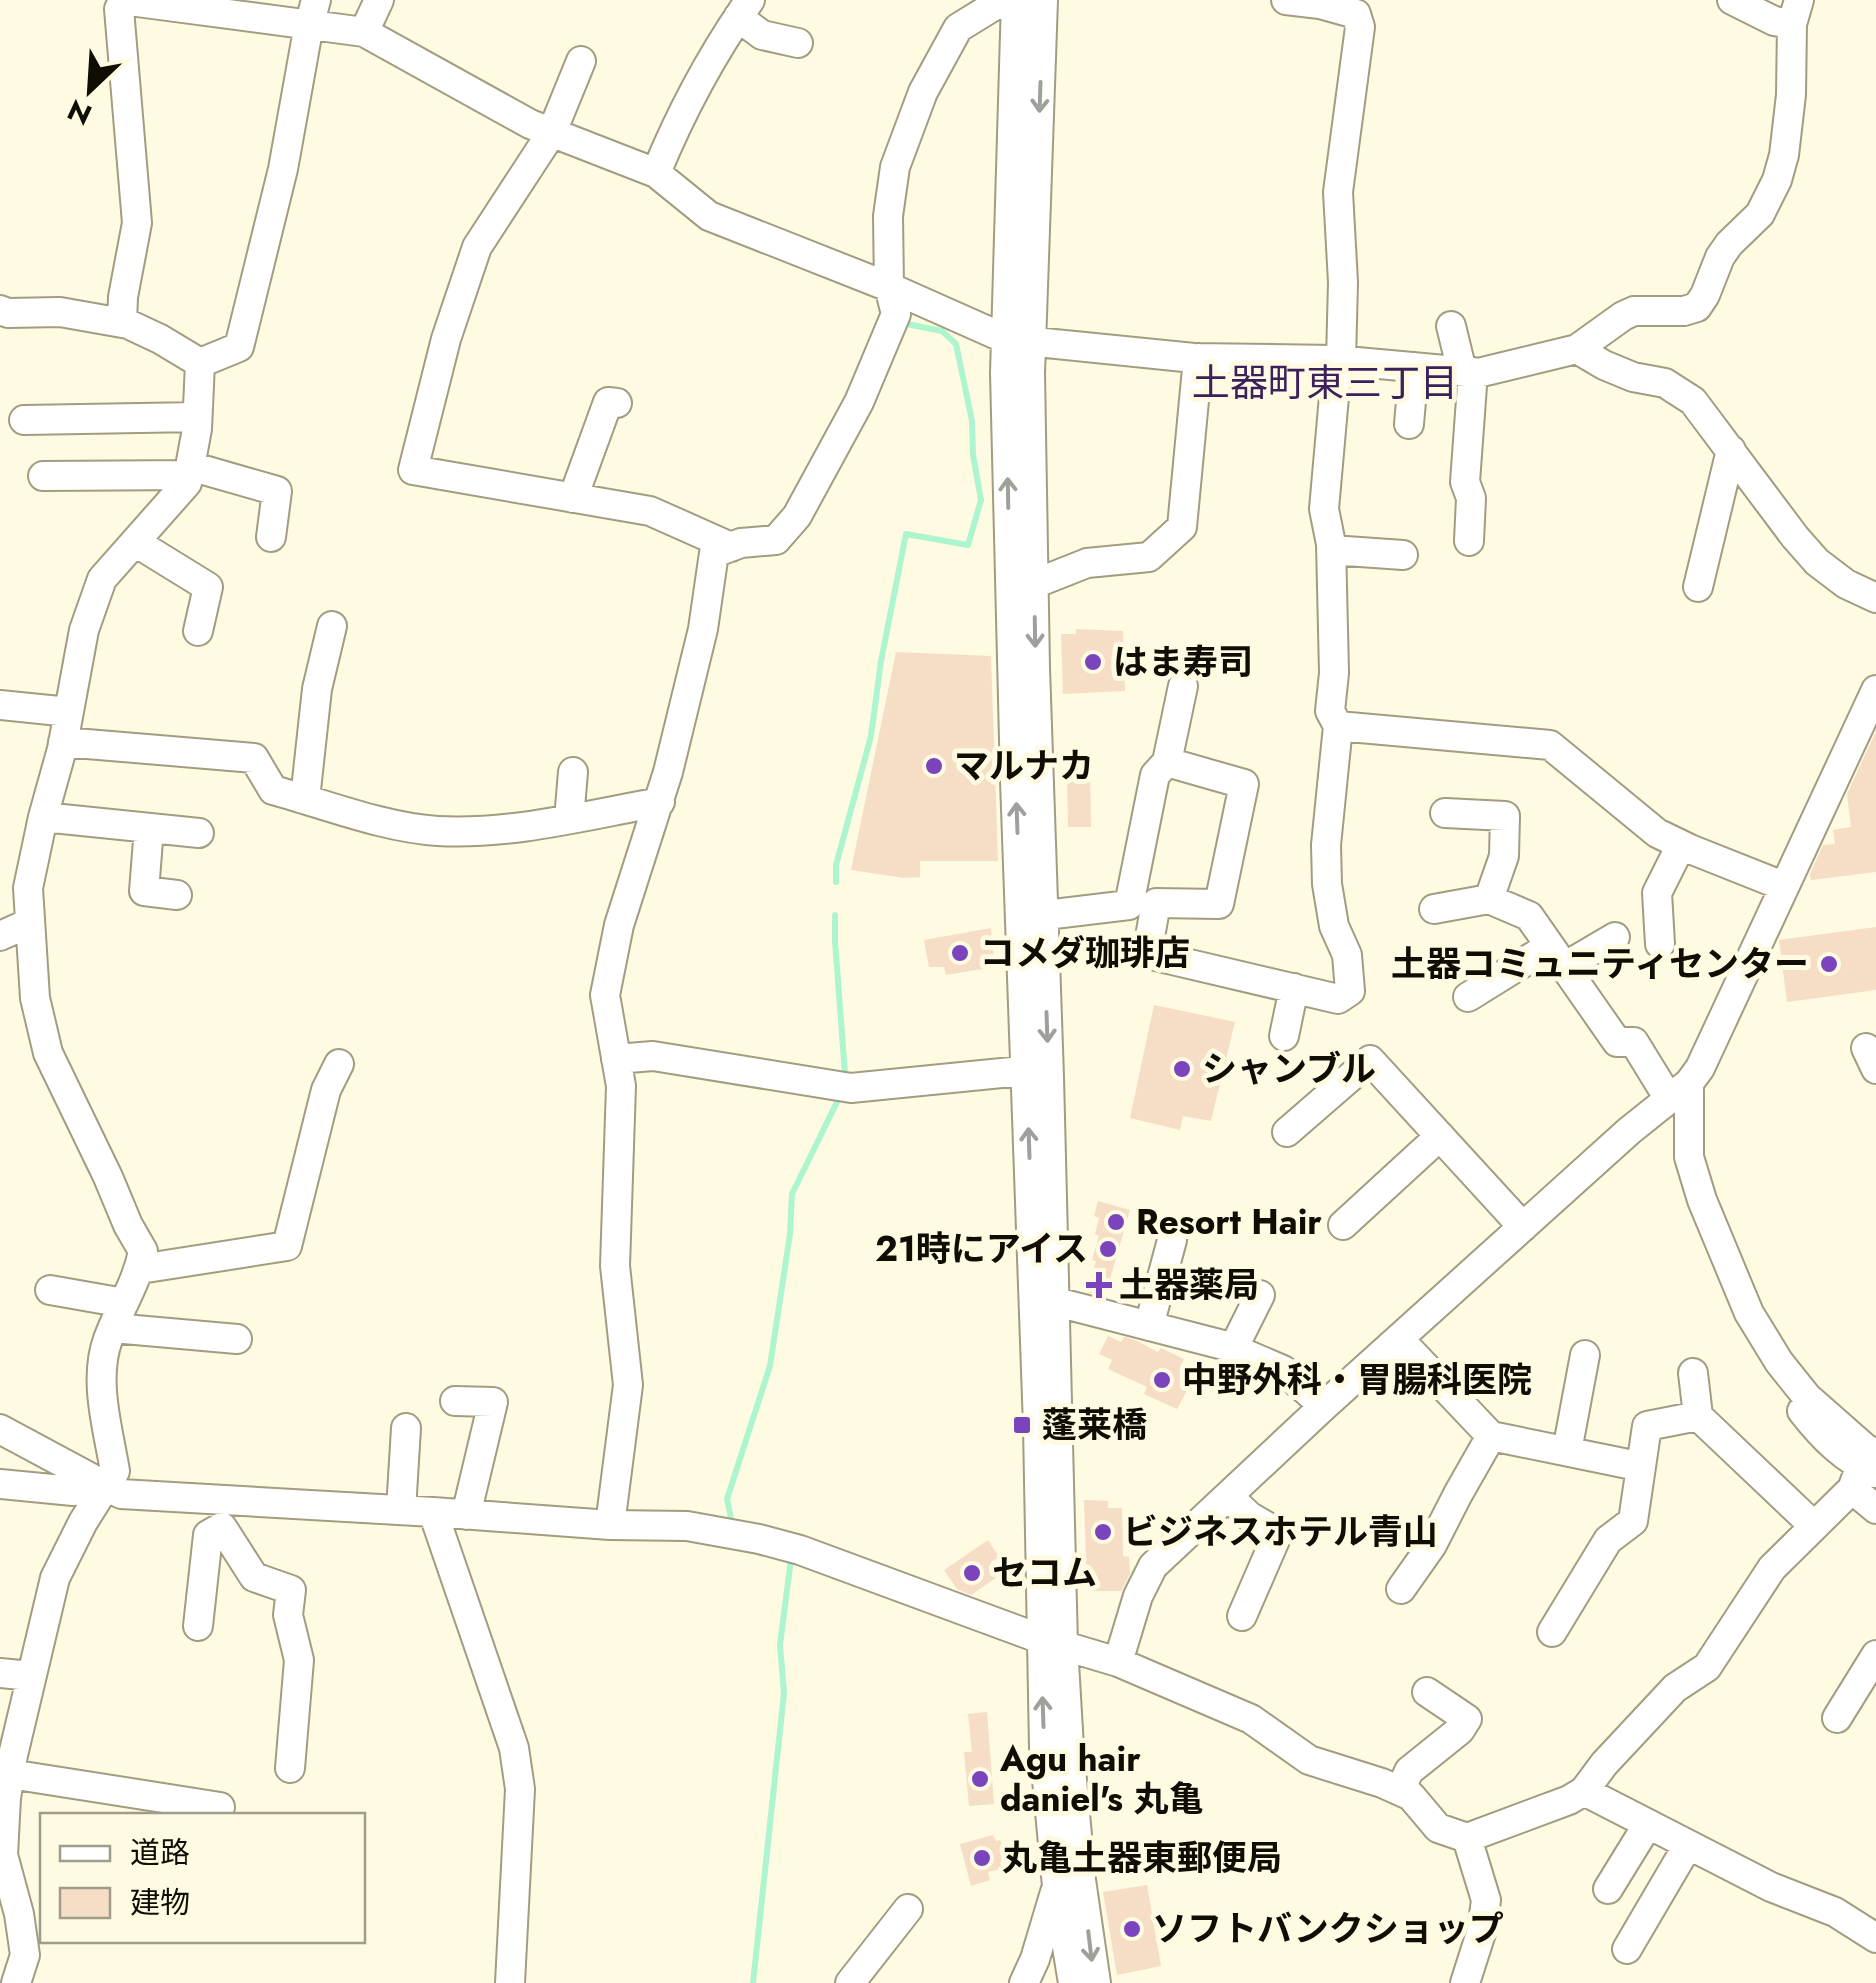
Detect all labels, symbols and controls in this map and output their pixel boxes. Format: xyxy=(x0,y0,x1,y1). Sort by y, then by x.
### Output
north arrow xyxy=(40,40,140,140)
one-way arrow xyxy=(1030,81,1049,113)
text: N xyxy=(61,89,98,135)
district label: 土器町東三丁目 xyxy=(1192,355,1458,410)
one-way arrow xyxy=(999,477,1018,509)
one-way arrow xyxy=(1025,616,1044,648)
place label: はま寿司 xyxy=(1113,637,1253,687)
marker: はま寿司 xyxy=(1082,651,1104,673)
place label: マルナカ xyxy=(954,741,1094,791)
marker: マルナカ xyxy=(923,755,945,777)
one-way arrow xyxy=(1007,802,1026,834)
place label: コメダ珈琲店 xyxy=(980,928,1190,978)
place label: 土器コミュニティセンター xyxy=(1391,939,1809,989)
marker: コメダ珈琲店 xyxy=(949,942,971,964)
marker: 土器コミュニティセンター xyxy=(1818,953,1840,975)
one-way arrow xyxy=(1037,1011,1056,1043)
place label: シャンブル xyxy=(1202,1044,1376,1094)
marker: シャンブル xyxy=(1171,1058,1193,1080)
one-way arrow xyxy=(1019,1127,1038,1159)
place label: Resort Hair xyxy=(1136,1197,1322,1247)
marker: Resort Hair xyxy=(1105,1211,1127,1233)
place label: 21時にアイス xyxy=(875,1224,1088,1274)
marker: 21時にアイス xyxy=(1097,1238,1119,1260)
place label: 土器薬局 xyxy=(1119,1260,1259,1310)
marker: 土器薬局 xyxy=(1088,1274,1110,1296)
place label: 中野外科・胃腸科医院 xyxy=(1182,1355,1532,1405)
marker: 中野外科・胃腸科医院 xyxy=(1151,1369,1173,1391)
place label: 蓬莱橋 xyxy=(1042,1400,1147,1450)
marker: 蓬莱橋 xyxy=(1011,1414,1033,1436)
place label: ビジネスホテル青山 xyxy=(1123,1507,1438,1557)
marker: ビジネスホテル青山 xyxy=(1092,1521,1114,1543)
place label: セコム xyxy=(992,1548,1097,1598)
marker: セコム xyxy=(961,1562,983,1584)
one-way arrow xyxy=(1034,1697,1053,1729)
place label: Agu hair daniel's 丸亀 xyxy=(999,1734,1203,1824)
marker: Agu hair daniel's 丸亀 xyxy=(969,1768,991,1790)
legend xyxy=(40,1813,365,1943)
text: 道路 xyxy=(130,1831,190,1874)
place label: 丸亀土器東郵便局 xyxy=(1002,1833,1282,1883)
marker: 丸亀土器東郵便局 xyxy=(971,1847,993,1869)
text: 建物 xyxy=(130,1881,190,1924)
place label: ソフトバンクショップ xyxy=(1152,1904,1504,1954)
marker: ソフトバンクショップ xyxy=(1121,1918,1143,1940)
one-way arrow xyxy=(1081,1929,1100,1961)

